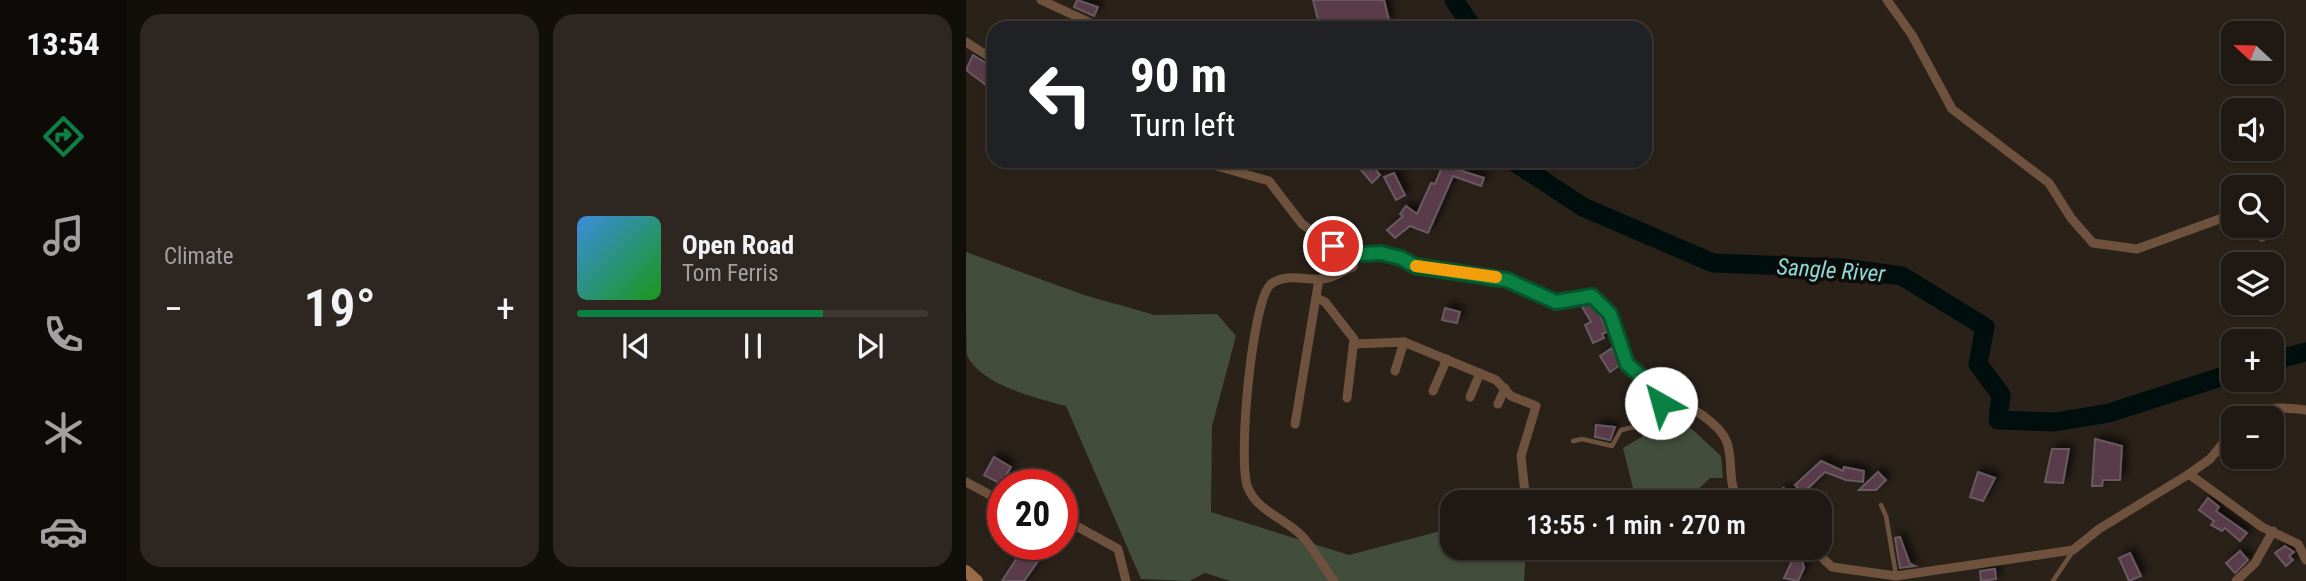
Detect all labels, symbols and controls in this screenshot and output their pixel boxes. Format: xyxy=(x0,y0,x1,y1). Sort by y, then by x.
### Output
north arrow xyxy=(2221,21,2284,84)
map controls xyxy=(2221,21,2284,469)
text: 13:54 xyxy=(26,25,100,63)
text: 90 m xyxy=(1130,47,1227,104)
icon: left xyxy=(1015,49,1106,140)
button: sound xyxy=(2221,98,2284,161)
text: Turn left xyxy=(1130,106,1235,144)
icon: directions xyxy=(39,112,88,161)
button: search xyxy=(2221,175,2284,238)
icon: music xyxy=(39,211,88,260)
pin xyxy=(1303,216,1363,276)
icon: arrive xyxy=(1314,227,1352,265)
text: Open Road xyxy=(682,230,794,260)
text: Climate xyxy=(164,243,234,270)
button: layers xyxy=(2221,252,2284,315)
water label: Sangle River xyxy=(1776,253,1887,288)
text: Tom Ferris xyxy=(682,260,778,287)
text: 19° xyxy=(303,278,376,339)
text: − xyxy=(164,287,183,331)
text: + xyxy=(496,287,515,331)
icon: phone xyxy=(39,310,88,359)
icon: previous xyxy=(617,327,655,365)
icon: pause xyxy=(734,327,772,365)
icon: next xyxy=(851,327,889,365)
button: + xyxy=(2221,329,2284,392)
position arrow xyxy=(1624,366,1698,440)
button: − xyxy=(2221,406,2284,469)
icon: climate xyxy=(39,408,88,457)
speed limit sign: 20 xyxy=(987,469,1078,560)
icon: car xyxy=(39,507,88,556)
text: 13:55 · 1 min · 270 m xyxy=(1526,510,1746,540)

